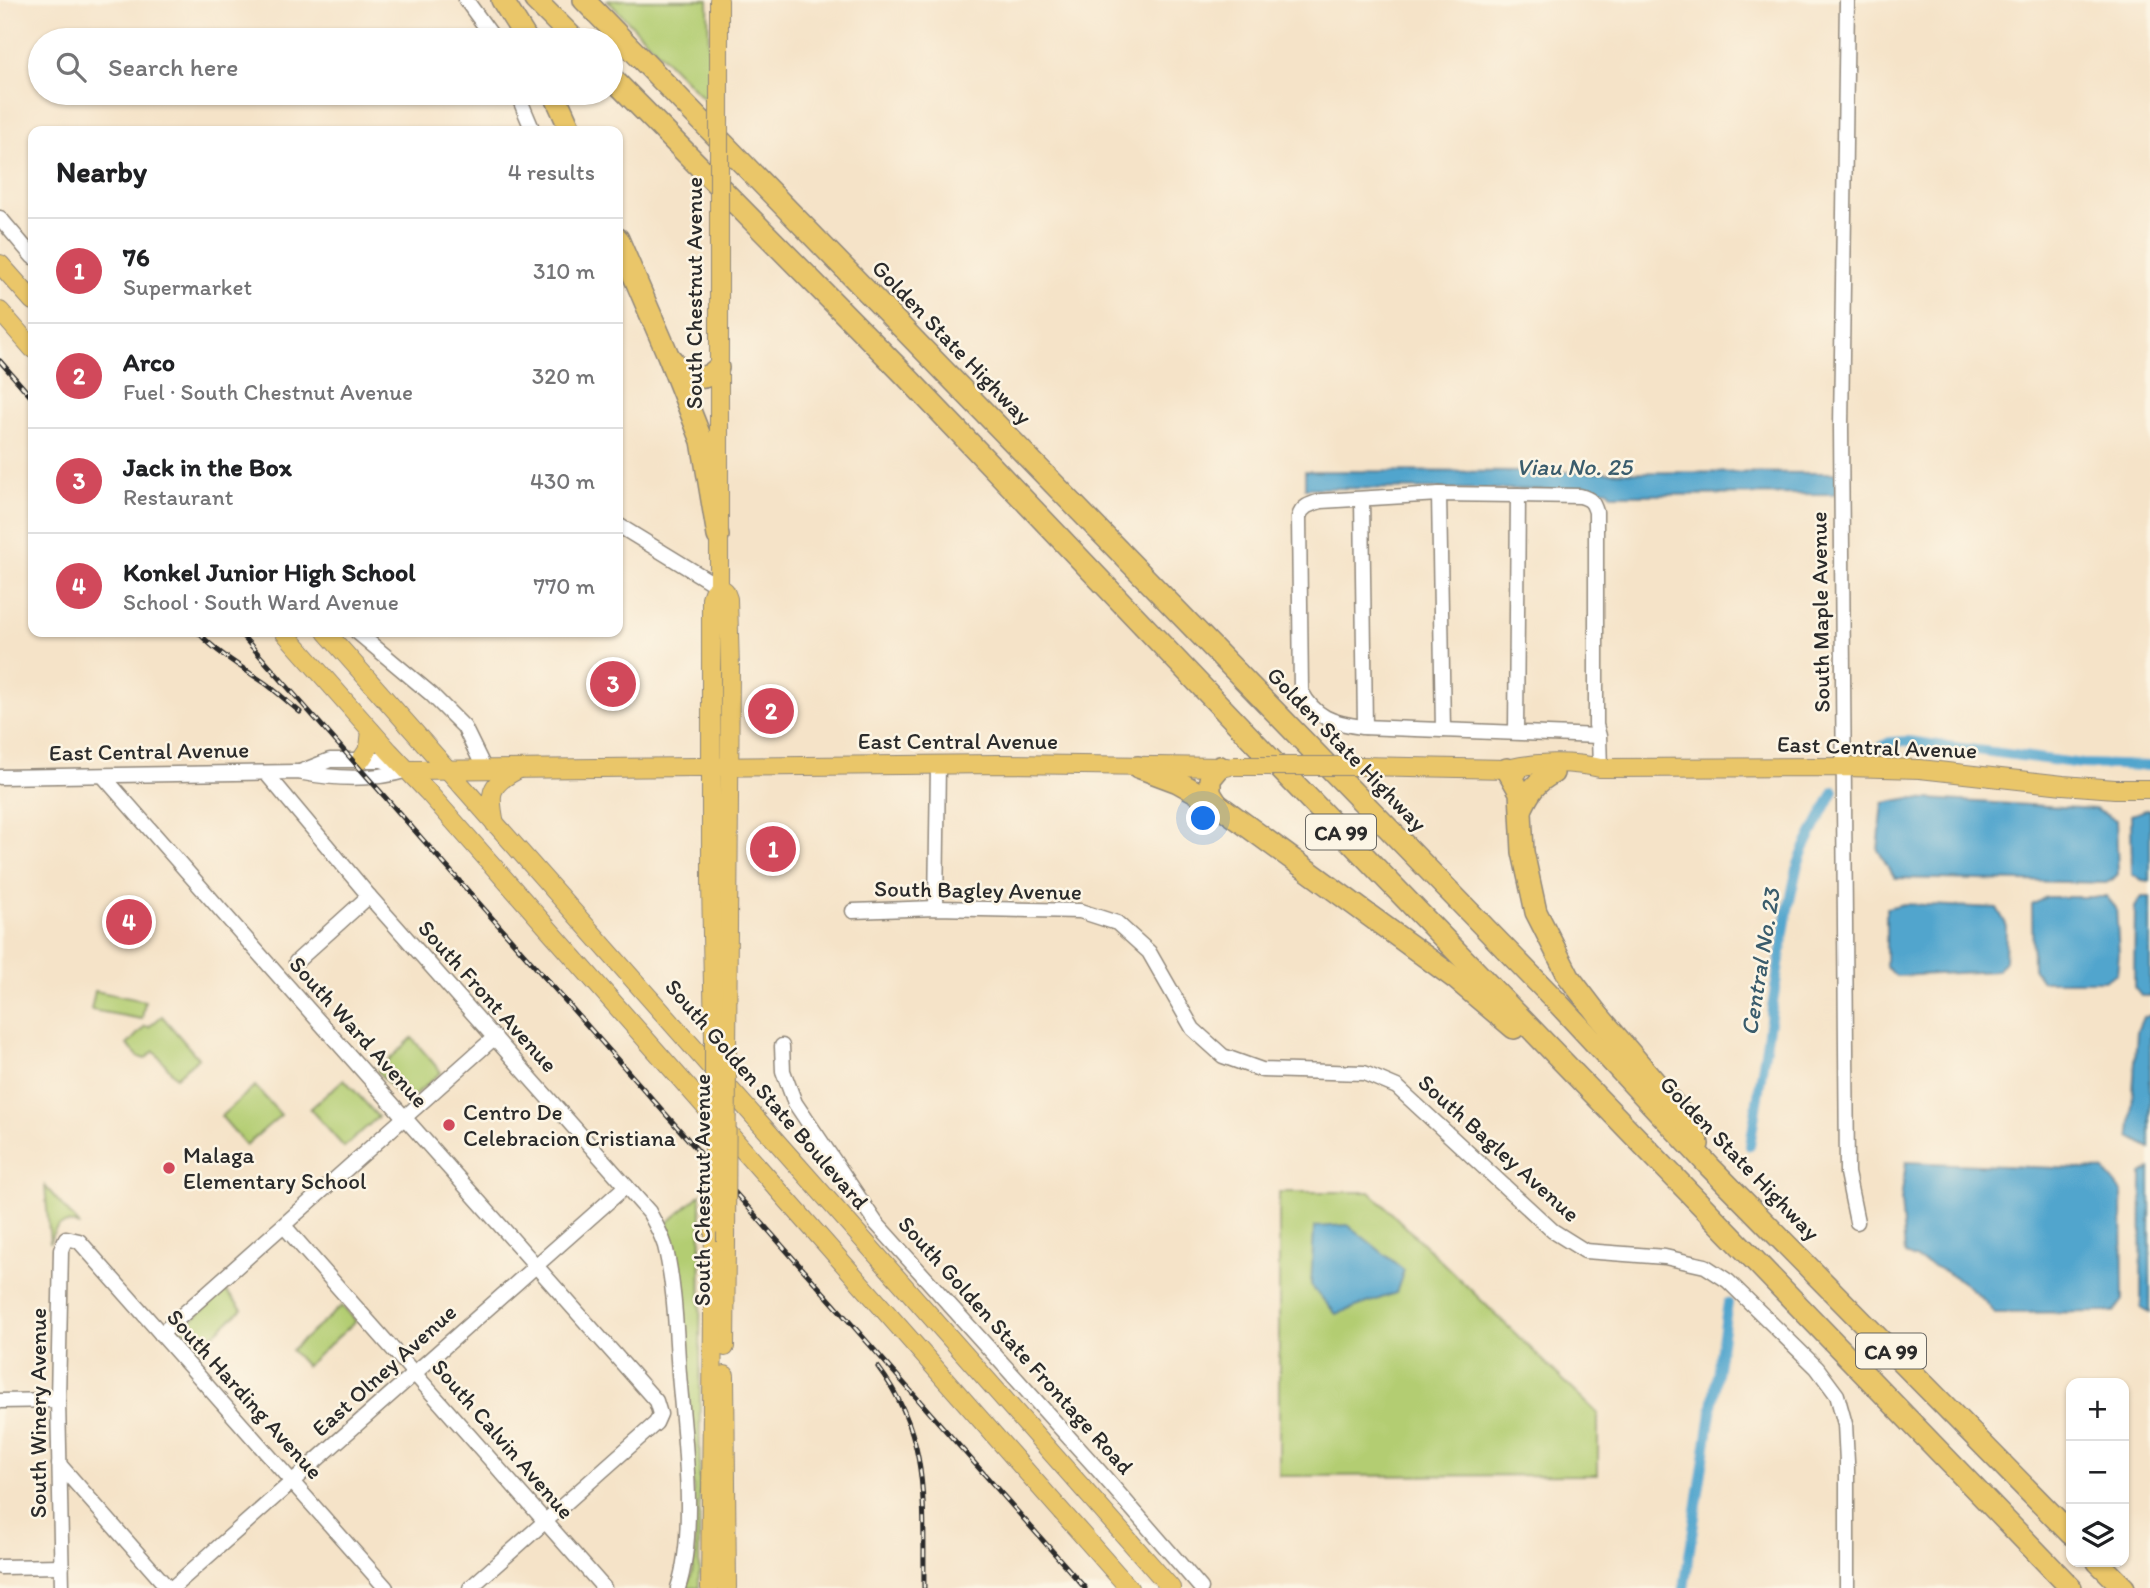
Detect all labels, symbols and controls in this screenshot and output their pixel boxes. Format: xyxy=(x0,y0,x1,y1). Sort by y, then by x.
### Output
search box xyxy=(28,28,623,105)
icon: search xyxy=(52,48,90,86)
text: Search here xyxy=(108,51,238,83)
text: Nearby xyxy=(56,153,147,190)
text: 4 results xyxy=(508,158,595,186)
street label: South Chestnut Avenue xyxy=(680,177,708,409)
text: 76 xyxy=(123,241,150,273)
street label: Golden State Highway xyxy=(866,254,1038,430)
text: 1 xyxy=(74,257,84,285)
text: 310 m xyxy=(533,257,595,285)
text: Supermarket xyxy=(123,273,252,301)
text: Arco xyxy=(123,346,175,378)
text: 2 xyxy=(73,362,85,390)
text: 320 m xyxy=(532,362,595,390)
text: Fuel · South Chestnut Avenue xyxy=(123,378,413,406)
text: Jack in the Box xyxy=(123,451,292,483)
water label: Viau No. 25 xyxy=(1516,452,1634,481)
text: 3 xyxy=(73,467,85,495)
text: 430 m xyxy=(530,467,595,495)
text: Restaurant xyxy=(123,483,233,511)
street label: South Maple Avenue xyxy=(1804,511,1836,713)
text: Konkel Junior High School xyxy=(123,556,416,588)
text: 4 xyxy=(72,572,86,600)
text: 770 m xyxy=(533,572,595,600)
text: School · South Ward Avenue xyxy=(123,588,399,616)
pin: 3 xyxy=(590,658,636,710)
street label: Golden State Highway xyxy=(1261,661,1433,837)
pin: 2 xyxy=(748,685,794,737)
street label: East Central Avenue xyxy=(858,727,1058,755)
street label: East Central Avenue xyxy=(1776,730,1978,764)
street label: East Central Avenue xyxy=(49,735,249,767)
your location xyxy=(1186,801,1220,835)
road number: CA 99 xyxy=(1306,814,1376,850)
pin: 1 xyxy=(750,823,796,875)
street label: South Bagley Avenue xyxy=(874,874,1082,906)
water label: Central No. 23 xyxy=(1734,885,1786,1038)
pin: 4 xyxy=(106,896,152,948)
street label: South Front Avenue xyxy=(412,914,564,1078)
street label: South Ward Avenue xyxy=(284,950,434,1114)
street label: South Golden State Boulevard xyxy=(659,973,875,1215)
street label: South Bagley Avenue xyxy=(1412,1068,1586,1228)
street label: Golden State Highway xyxy=(1654,1070,1826,1246)
street label: South Chestnut Avenue xyxy=(688,1074,716,1306)
place label: Centro De Celebracion Cristiana xyxy=(463,1098,676,1152)
marker: Centro De Celebracion Cristiana xyxy=(441,1117,457,1133)
place label: Malaga Elementary School xyxy=(183,1141,367,1195)
marker: Malaga Elementary School xyxy=(161,1160,177,1176)
street label: South Golden State Frontage Road xyxy=(892,1210,1140,1480)
street label: East Olney Avenue xyxy=(306,1298,462,1442)
street label: South Harding Avenue xyxy=(161,1303,329,1485)
street label: South Winery Avenue xyxy=(24,1308,52,1518)
road number: CA 99 xyxy=(1856,1334,1926,1368)
street label: South Calvin Avenue xyxy=(426,1353,580,1525)
map controls xyxy=(2066,1378,2129,1567)
button: + xyxy=(2066,1378,2129,1441)
button: − xyxy=(2066,1441,2129,1504)
button: layers xyxy=(2066,1504,2129,1567)

